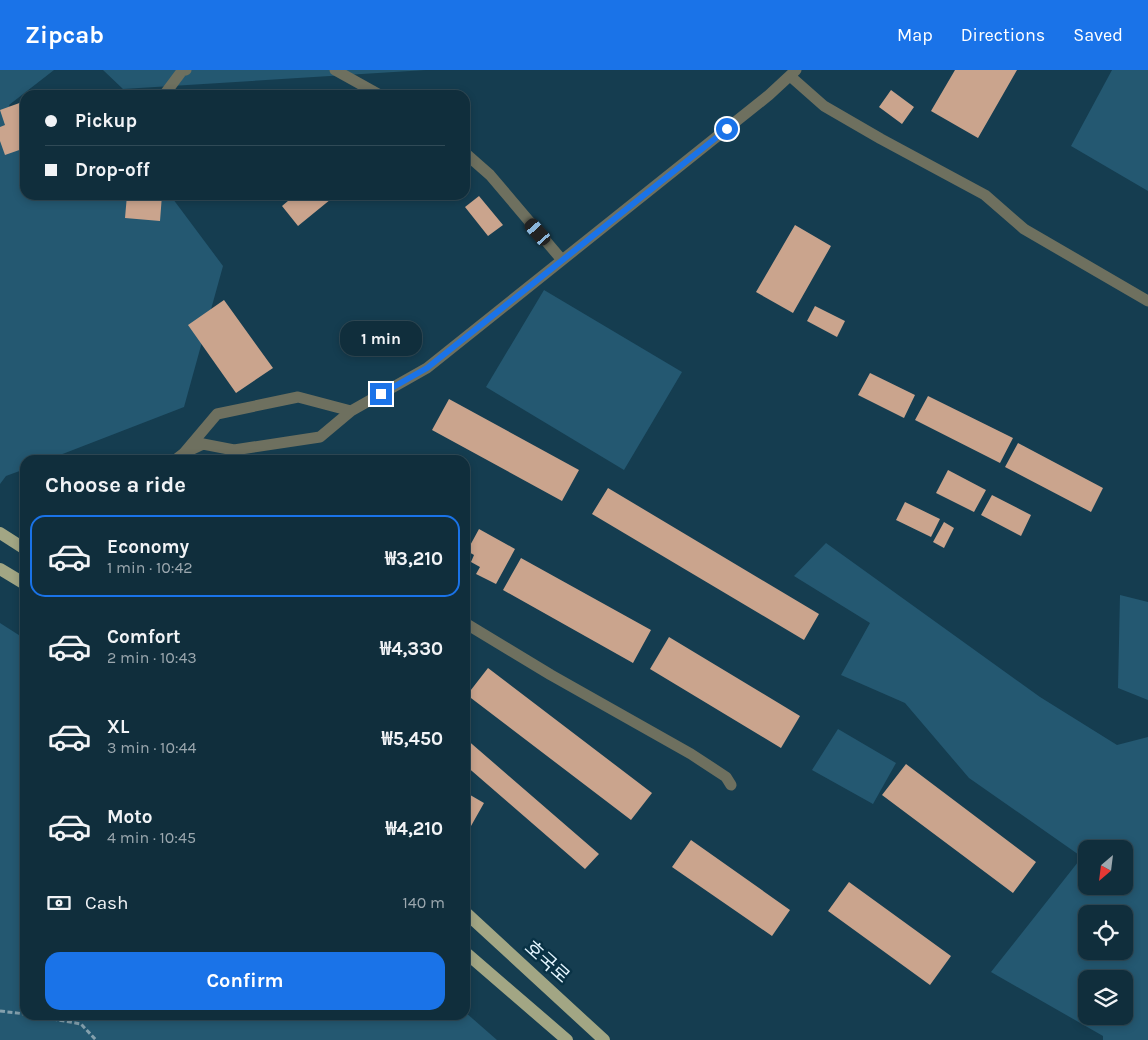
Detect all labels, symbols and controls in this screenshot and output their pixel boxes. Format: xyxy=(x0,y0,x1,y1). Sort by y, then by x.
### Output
text: Zipcab xyxy=(25,21,104,49)
text: Map xyxy=(897,24,933,46)
text: Directions xyxy=(961,24,1045,46)
text: Saved xyxy=(1073,24,1123,46)
text: Pickup xyxy=(75,110,137,132)
route start xyxy=(716,118,738,140)
text: Drop-off xyxy=(75,159,150,181)
car xyxy=(522,216,553,248)
callout: 1 min xyxy=(340,322,422,356)
text: 1 min xyxy=(361,329,401,348)
route end xyxy=(370,383,392,405)
text: Choose a ride xyxy=(45,472,186,498)
icon: car xyxy=(47,534,92,579)
text: Economy xyxy=(107,536,189,558)
text: ₩3,210 xyxy=(385,548,443,570)
text: 1 min · 10:42 xyxy=(107,558,193,577)
icon: car xyxy=(47,624,92,669)
text: Comfort xyxy=(107,626,181,648)
text: ₩4,330 xyxy=(380,638,443,660)
text: 2 min · 10:43 xyxy=(107,648,197,667)
icon: car xyxy=(47,714,92,759)
text: XL xyxy=(107,716,129,738)
text: ₩5,450 xyxy=(382,728,443,750)
text: 3 min · 10:44 xyxy=(107,738,196,757)
icon: car xyxy=(47,804,92,849)
text: Moto xyxy=(107,806,153,828)
text: ₩4,210 xyxy=(385,818,443,840)
text: 4 min · 10:45 xyxy=(107,828,196,847)
north arrow xyxy=(1078,840,1132,895)
map controls xyxy=(1078,840,1133,1025)
icon: cash xyxy=(45,889,73,917)
text: Cash xyxy=(85,892,129,914)
text: 140 m xyxy=(403,893,445,912)
button: locate xyxy=(1078,905,1133,960)
street label: 호국로 xyxy=(520,936,574,988)
button: Confirm xyxy=(45,952,445,1010)
button: layers xyxy=(1078,970,1133,1025)

